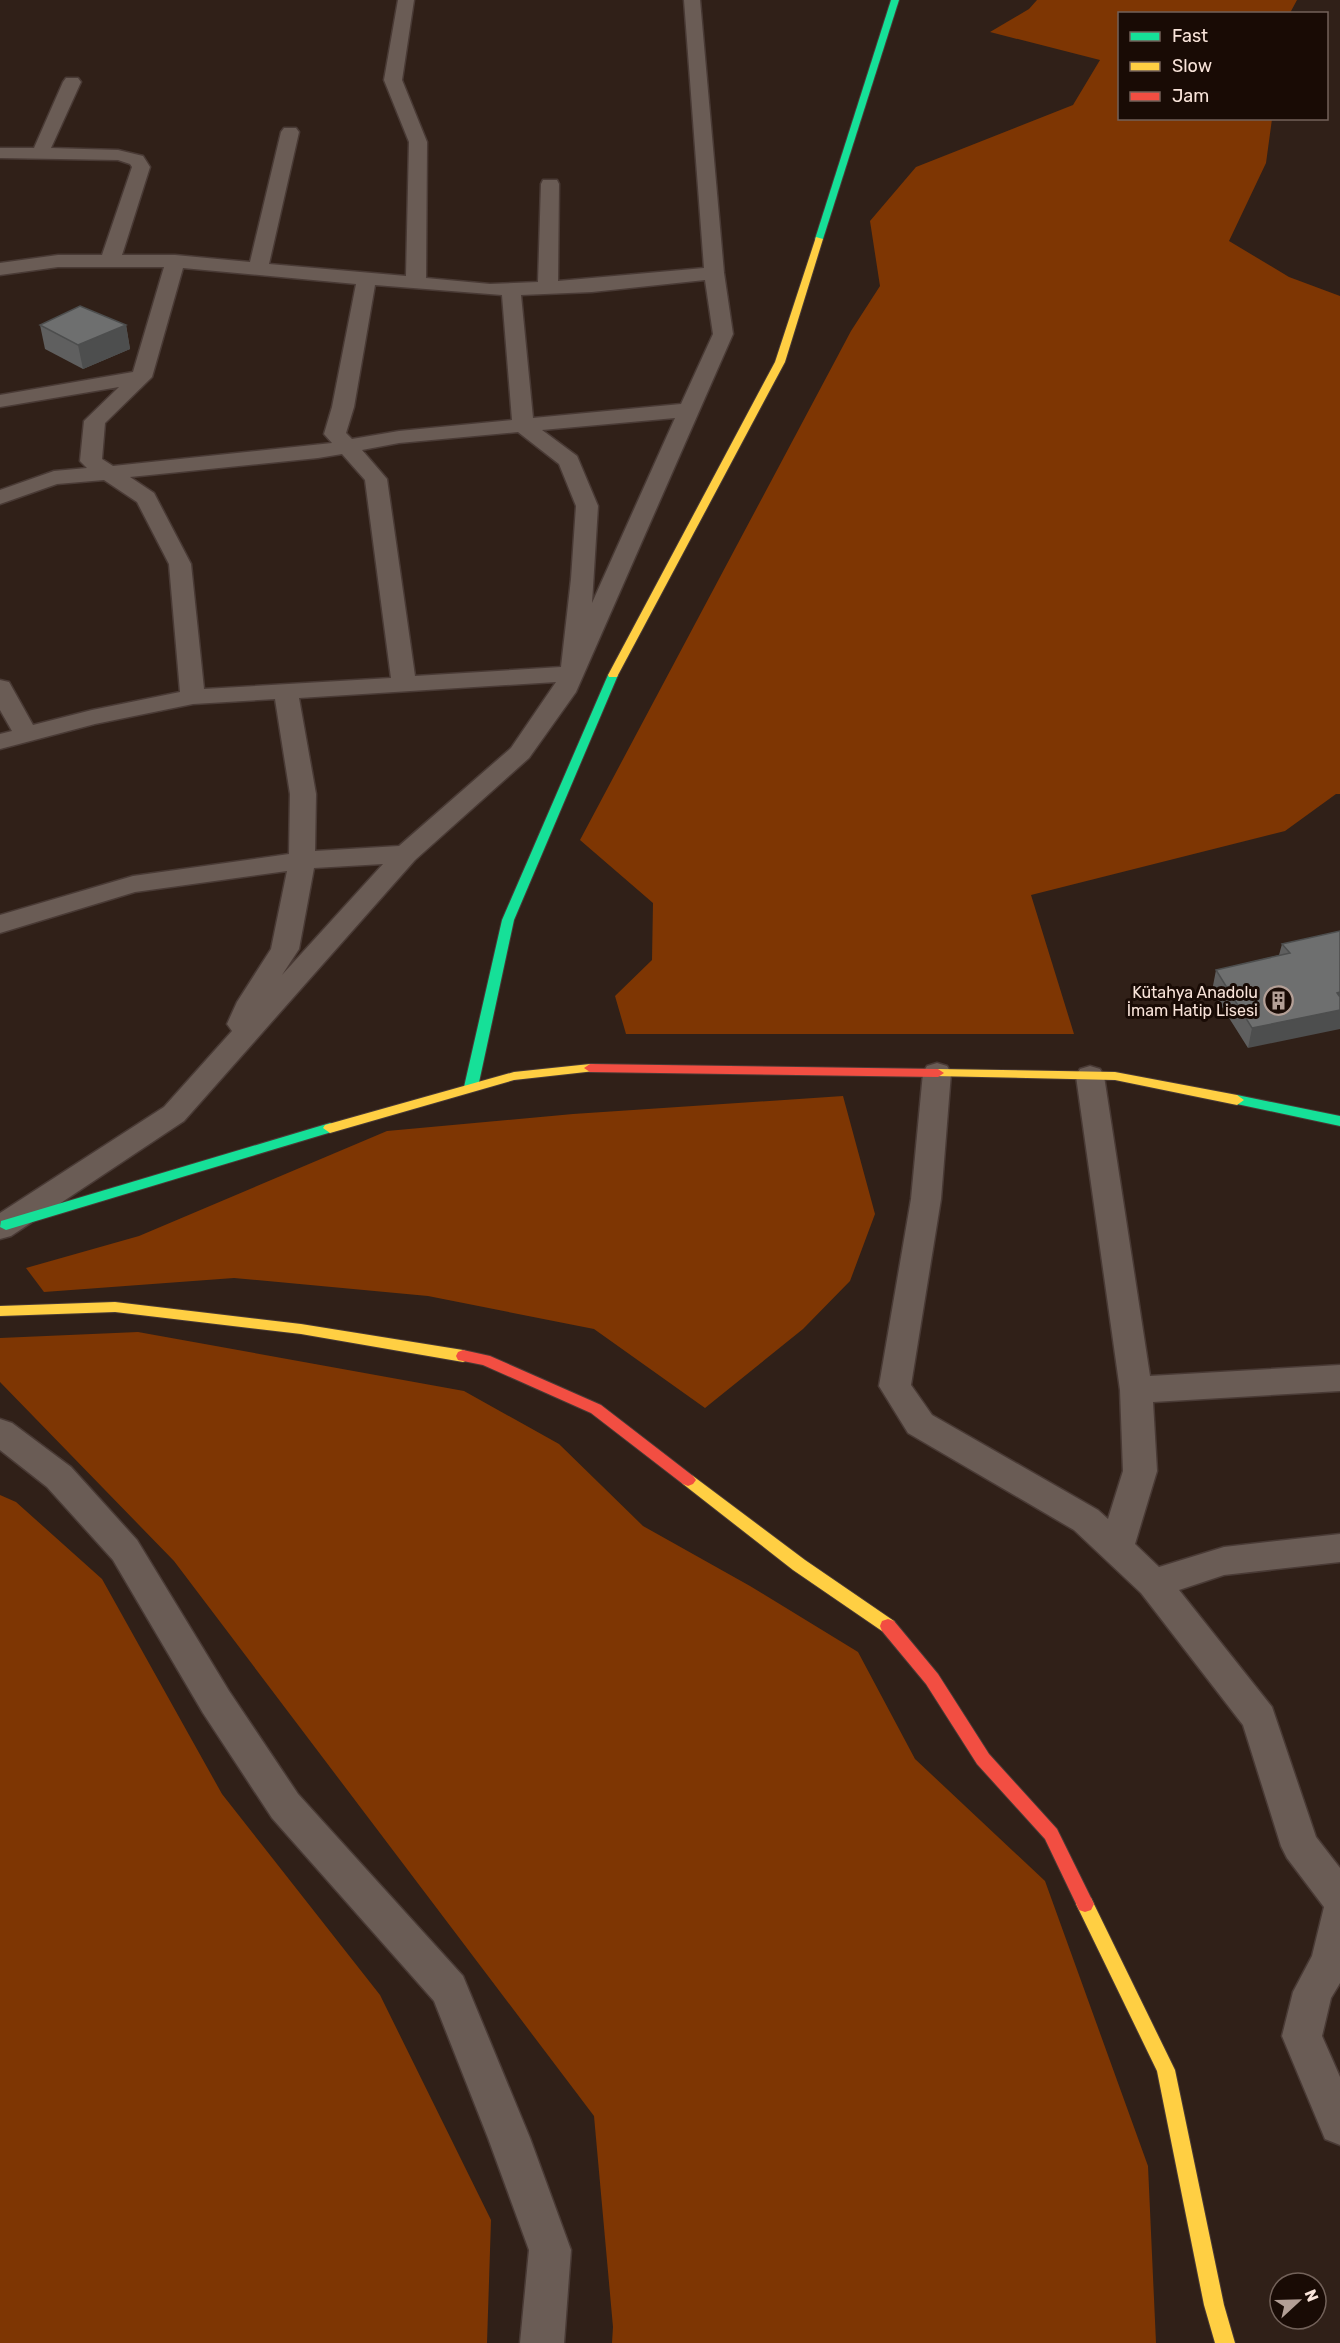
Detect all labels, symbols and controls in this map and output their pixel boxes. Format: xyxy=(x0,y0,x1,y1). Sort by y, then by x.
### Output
legend xyxy=(1118,12,1328,120)
text: Fast xyxy=(1172,25,1208,47)
text: Slow xyxy=(1172,55,1212,77)
text: Jam xyxy=(1172,85,1209,107)
place label: Kütahya Anadolu İmam Hatip Lisesi xyxy=(1127,983,1258,1020)
building icon: Kütahya Anadolu İmam Hatip Lisesi xyxy=(1263,985,1295,1017)
north arrow xyxy=(1268,2271,1328,2331)
text: N xyxy=(1300,2287,1322,2304)

